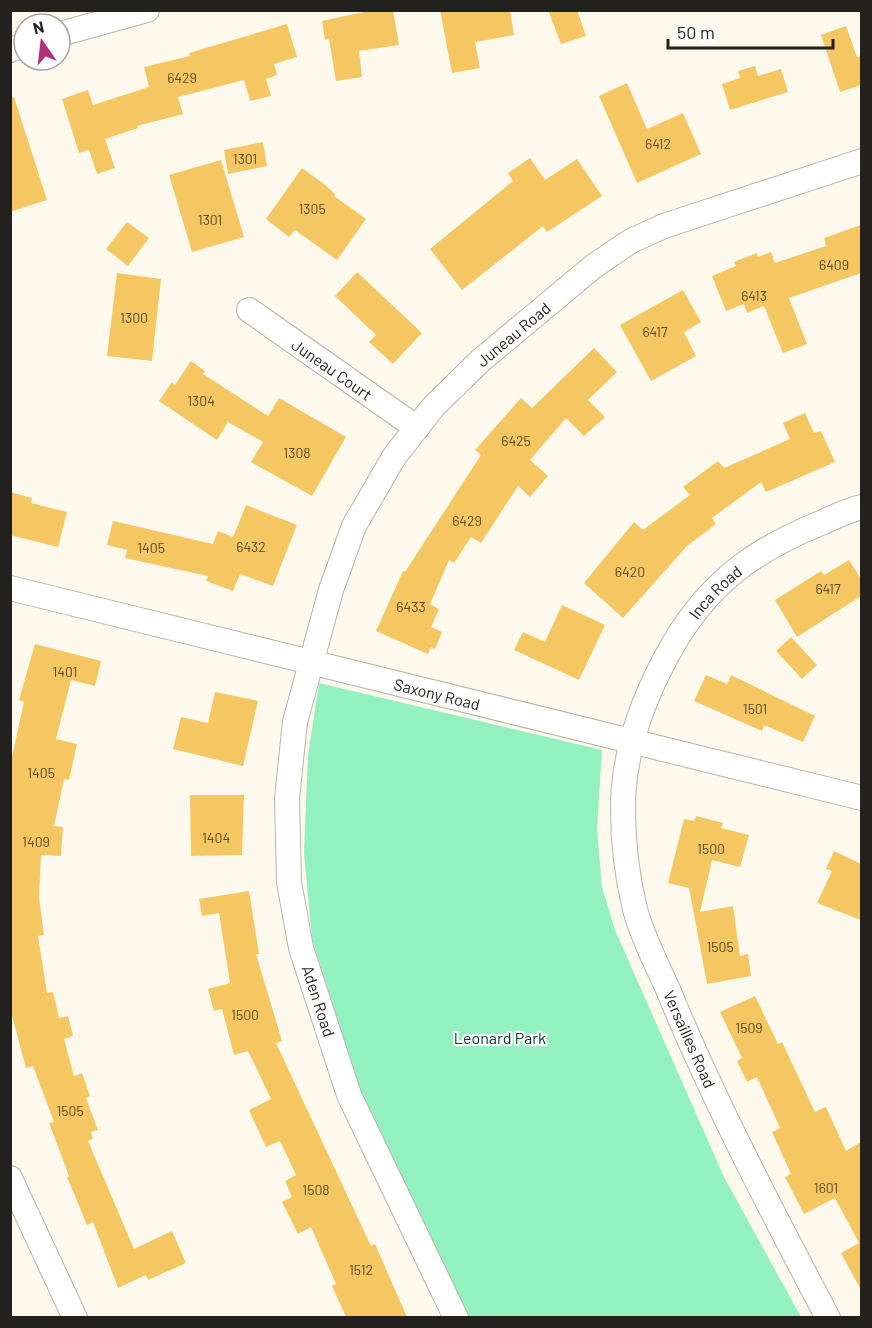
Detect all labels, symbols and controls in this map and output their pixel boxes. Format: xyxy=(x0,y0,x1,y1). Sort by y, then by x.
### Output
north arrow xyxy=(12,12,72,72)
scale bar xyxy=(668,12,833,50)
text: N xyxy=(31,16,46,37)
text: 50 m xyxy=(677,21,715,43)
house number: 6429 xyxy=(167,69,197,86)
house number: 6412 xyxy=(645,135,671,152)
house number: 1301 xyxy=(233,150,257,167)
house number: 1305 xyxy=(298,200,326,217)
house number: 1301 xyxy=(198,211,222,228)
house number: 6409 xyxy=(819,256,849,273)
house number: 6413 xyxy=(741,287,767,304)
street label: Juneau Road xyxy=(472,297,554,370)
house number: 1300 xyxy=(120,309,148,326)
house number: 6417 xyxy=(642,323,668,340)
street label: Juneau Court xyxy=(289,334,376,403)
house number: 1304 xyxy=(187,392,215,409)
house number: 6425 xyxy=(501,432,531,449)
house number: 1308 xyxy=(283,444,311,461)
house number: 6429 xyxy=(452,512,482,529)
house number: 6432 xyxy=(236,538,266,555)
house number: 1405 xyxy=(137,539,165,556)
street label: Inca Road xyxy=(684,561,745,622)
house number: 6420 xyxy=(615,563,645,580)
house number: 6417 xyxy=(815,580,841,597)
house number: 6433 xyxy=(396,598,426,615)
house number: 1401 xyxy=(52,663,78,680)
street label: Saxony Road xyxy=(392,674,482,713)
house number: 1501 xyxy=(743,700,767,717)
house number: 1405 xyxy=(27,764,55,781)
house number: 1404 xyxy=(202,829,230,846)
house number: 1409 xyxy=(22,833,50,850)
house number: 1500 xyxy=(697,840,725,857)
house number: 1505 xyxy=(706,938,734,955)
street label: Aden Road xyxy=(299,963,339,1039)
street label: Versailles Road xyxy=(660,987,720,1091)
house number: 1500 xyxy=(231,1006,259,1023)
house number: 1509 xyxy=(735,1019,763,1036)
park label: Leonard Park xyxy=(454,1028,546,1047)
house number: 1505 xyxy=(56,1102,84,1119)
house number: 1601 xyxy=(814,1179,838,1196)
house number: 1508 xyxy=(302,1181,330,1198)
house number: 1512 xyxy=(349,1261,373,1278)

